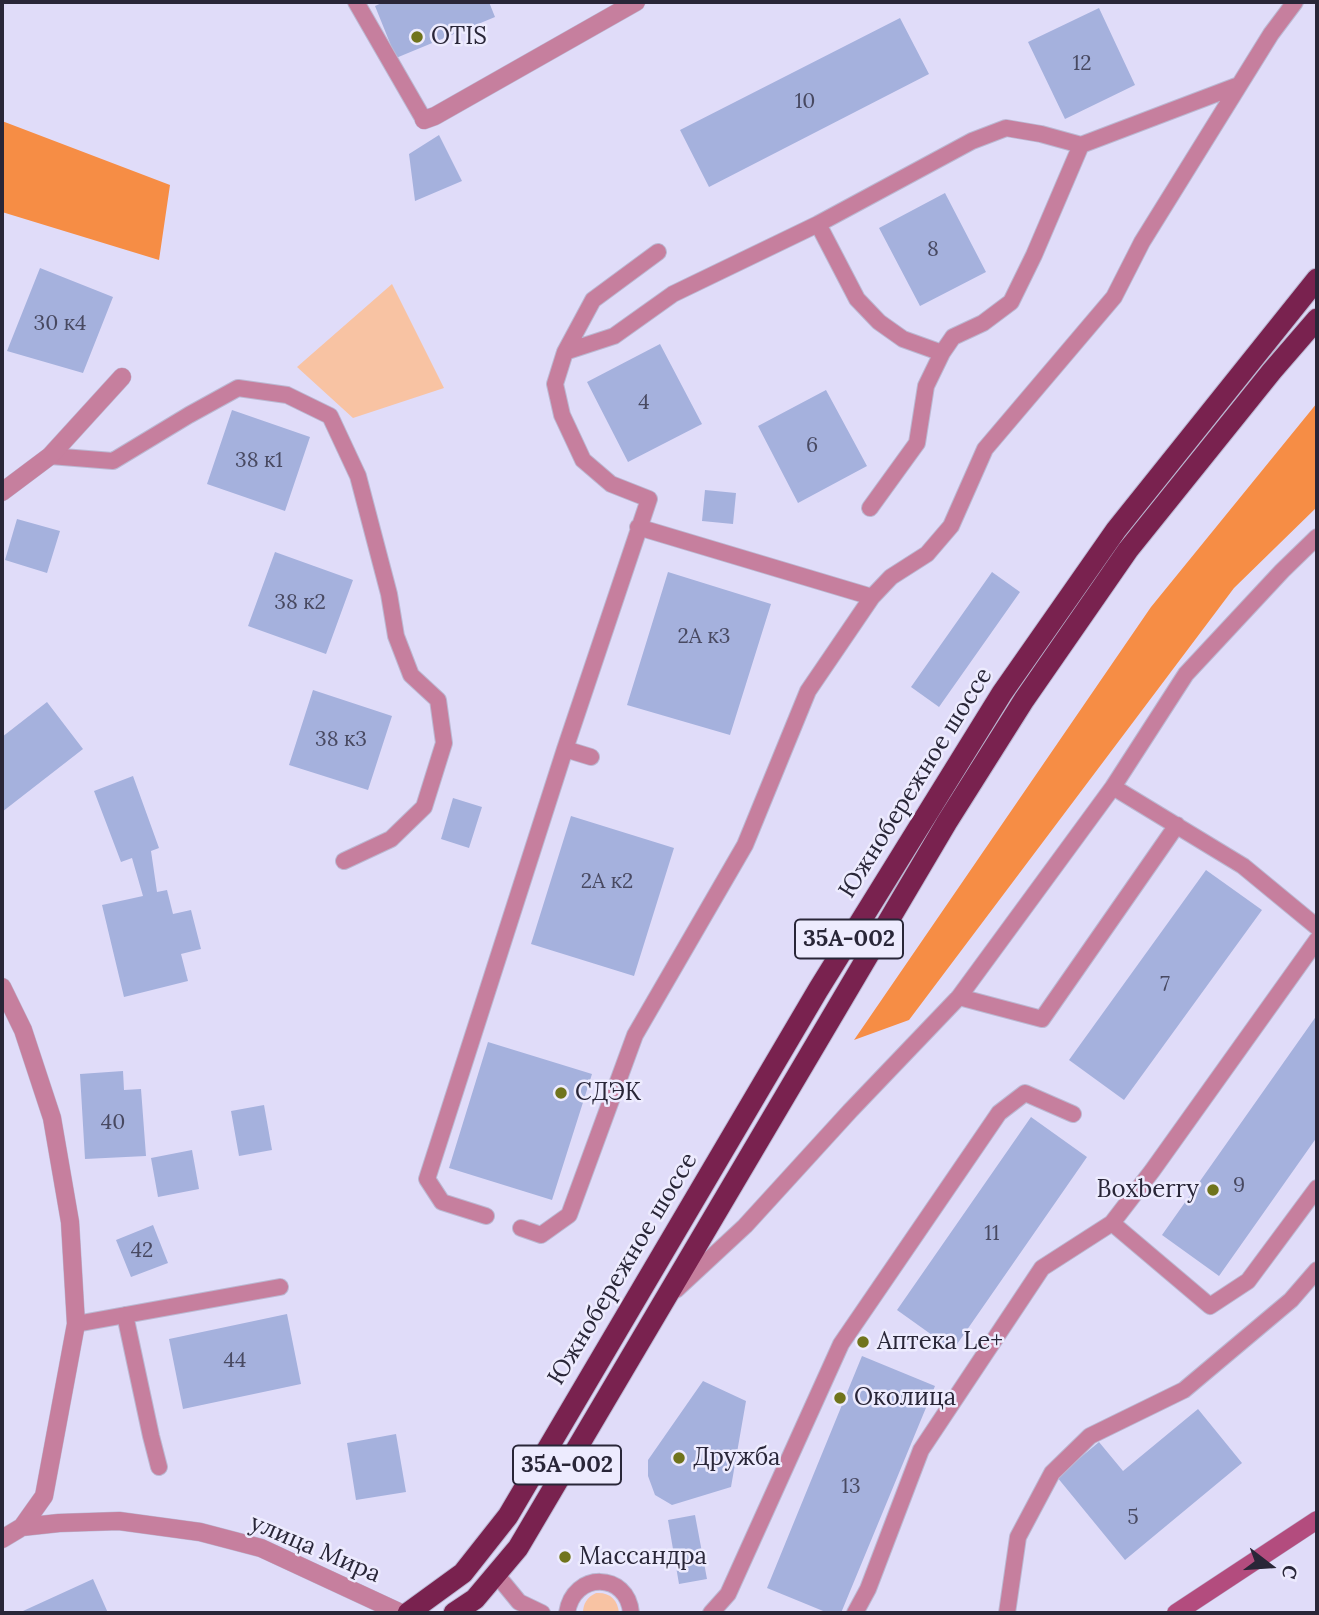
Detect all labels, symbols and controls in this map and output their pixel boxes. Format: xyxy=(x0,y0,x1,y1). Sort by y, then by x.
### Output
place label: OTIS xyxy=(431,23,487,51)
marker: OTIS xyxy=(409,29,425,45)
house number: 12 xyxy=(1073,51,1091,77)
house number: 10 xyxy=(795,89,815,115)
house number: 8 xyxy=(927,237,939,263)
house number: 30 к4 xyxy=(34,311,86,337)
house number: 4 xyxy=(638,390,650,416)
house number: 6 xyxy=(806,433,818,459)
house number: 38 к1 xyxy=(235,448,283,474)
house number: 38 к2 xyxy=(274,590,326,616)
house number: 2А к3 xyxy=(678,624,730,650)
street label: Южнобережное шоссе xyxy=(833,663,999,903)
house number: 38 к3 xyxy=(315,727,367,753)
house number: 2А к2 xyxy=(581,869,633,895)
road number: 35А-002 xyxy=(795,920,903,958)
house number: 7 xyxy=(1160,972,1170,998)
place label: СДЭК xyxy=(575,1079,641,1107)
marker: СДЭК xyxy=(553,1085,569,1101)
house number: 40 xyxy=(101,1110,125,1136)
street label: Южнобережное шоссе xyxy=(542,1148,704,1390)
house number: 9 xyxy=(1233,1173,1245,1199)
place label: Boxberry xyxy=(1097,1176,1199,1204)
marker: Boxberry xyxy=(1205,1182,1221,1198)
house number: 11 xyxy=(984,1221,1000,1247)
house number: 42 xyxy=(131,1238,153,1264)
place label: Аптека Le+ xyxy=(877,1328,1003,1356)
marker: Аптека Le+ xyxy=(855,1334,871,1350)
house number: 44 xyxy=(224,1348,246,1374)
place label: Околица xyxy=(854,1384,956,1412)
marker: Околица xyxy=(832,1390,848,1406)
place label: Дружба xyxy=(693,1444,780,1472)
road number: 35А-002 xyxy=(513,1446,621,1484)
marker: Дружба xyxy=(671,1450,687,1466)
house number: 13 xyxy=(841,1474,861,1500)
house number: 5 xyxy=(1127,1505,1139,1531)
street label: улица Мира xyxy=(245,1509,385,1589)
north arrow xyxy=(1235,1531,1305,1601)
place label: Массандра xyxy=(579,1543,707,1571)
marker: Массандра xyxy=(557,1549,573,1565)
text: С xyxy=(1277,1562,1303,1582)

